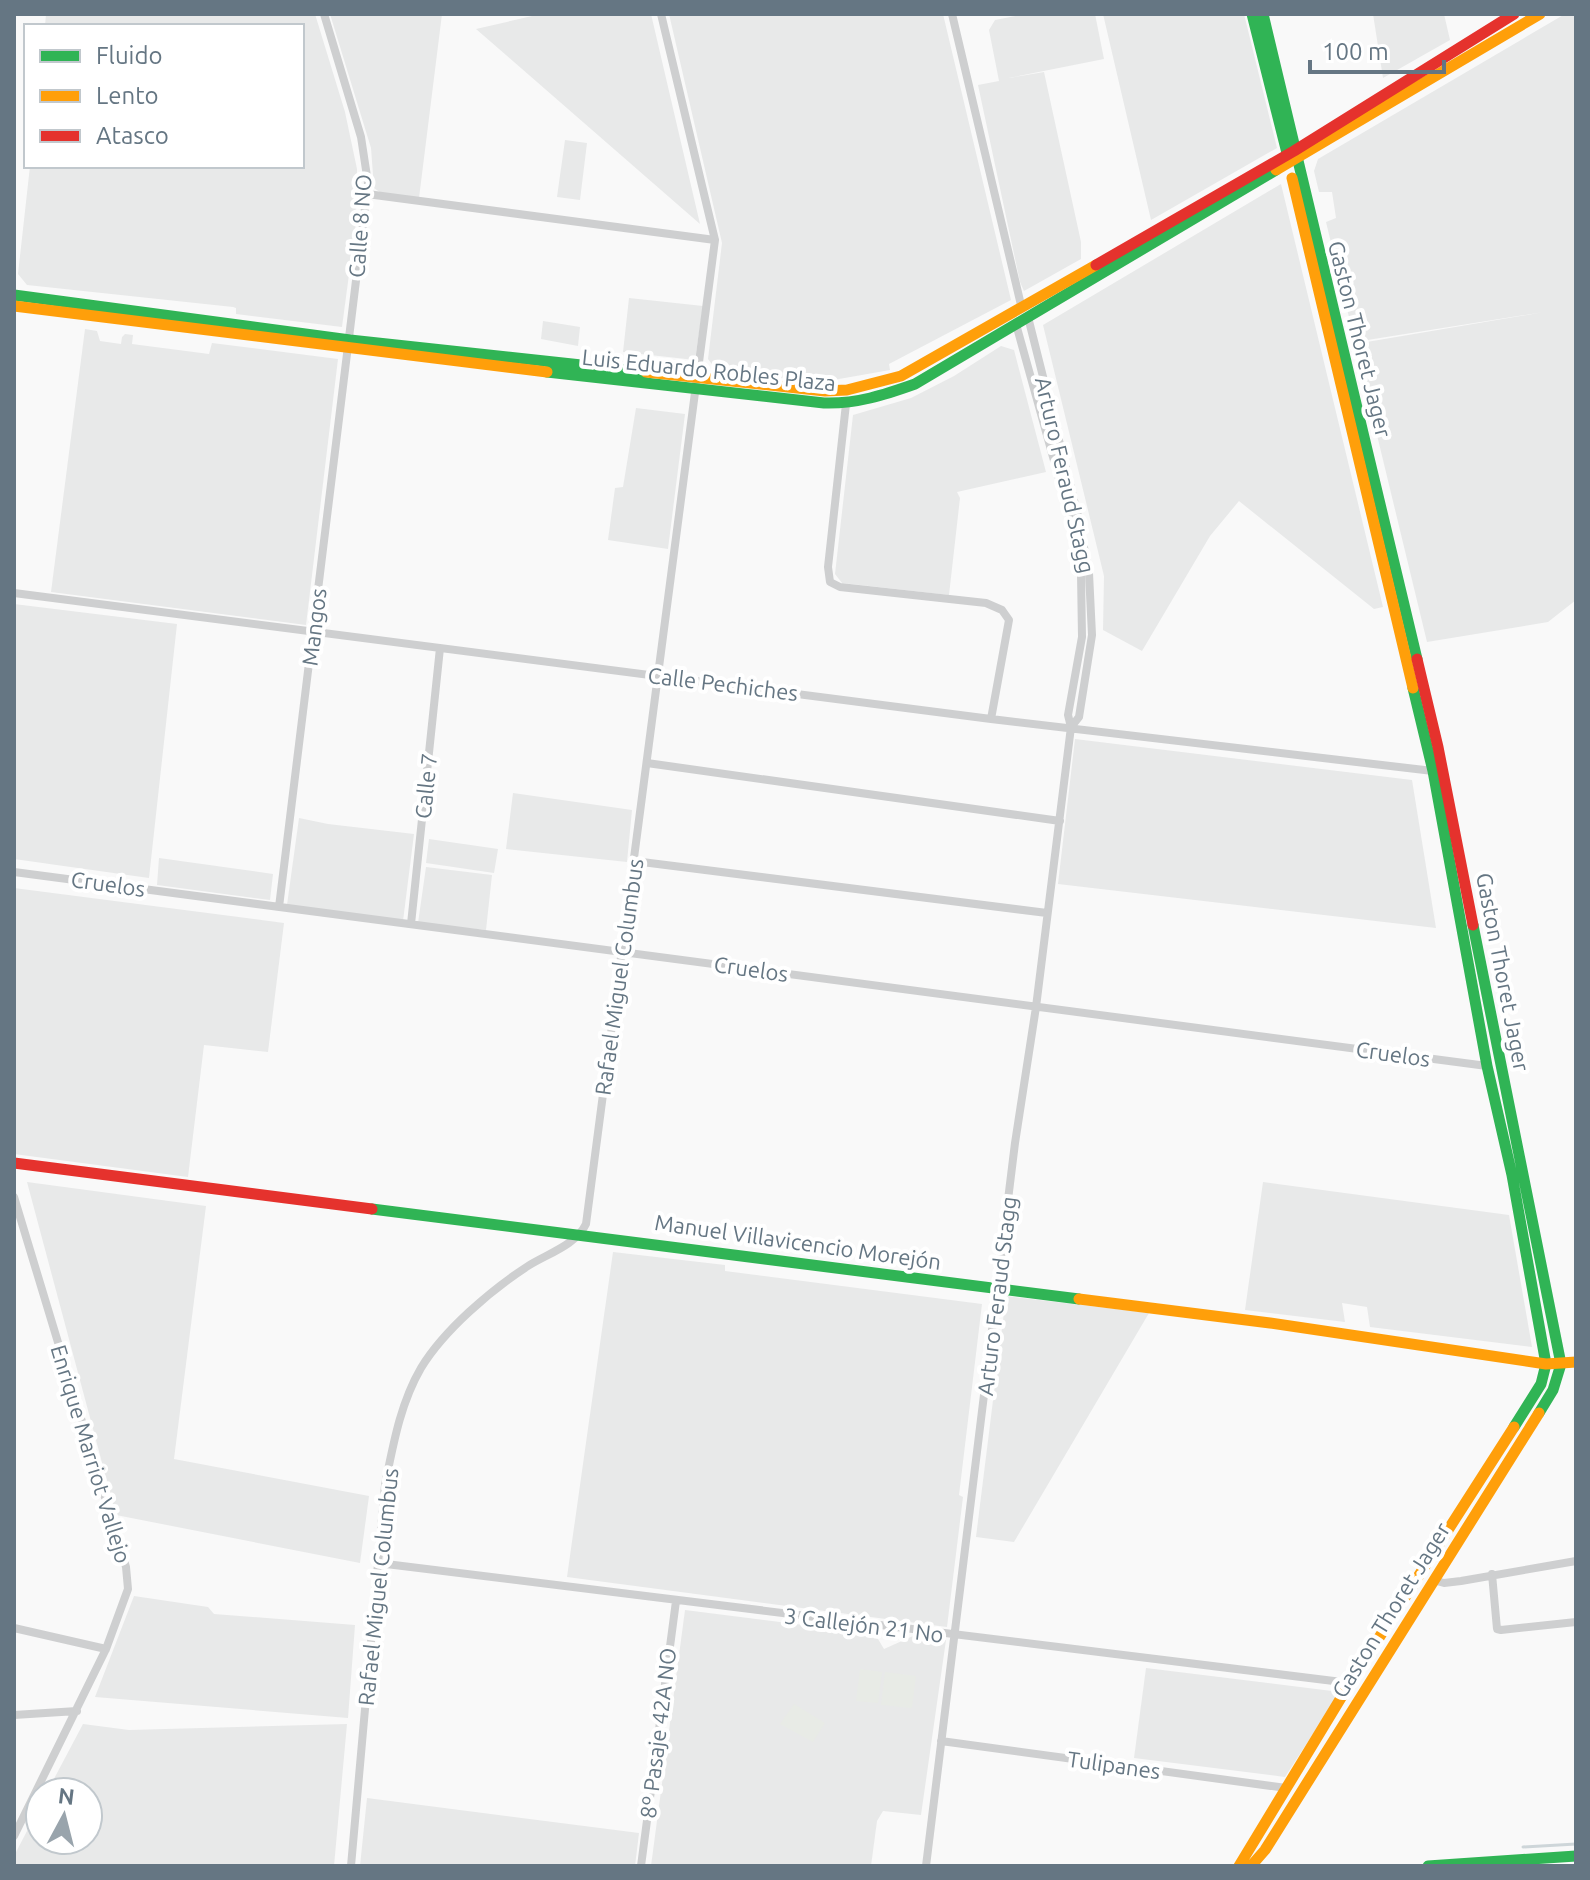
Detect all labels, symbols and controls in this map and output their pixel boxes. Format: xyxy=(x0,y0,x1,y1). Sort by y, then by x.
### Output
legend xyxy=(24,24,304,168)
scale bar xyxy=(1310,24,1444,74)
text: 100 m xyxy=(1322,38,1389,65)
text: Fluido xyxy=(96,42,163,69)
text: Lento xyxy=(96,82,159,109)
text: Atasco xyxy=(96,122,169,149)
street label: Calle 8 NO xyxy=(343,173,376,279)
street label: Gaston Thoret Jager xyxy=(1324,238,1397,440)
street label: Luis Eduardo Robles Plaza xyxy=(581,344,837,395)
street label: Arturo Feraud Stagg xyxy=(1031,374,1100,575)
street label: Mangos xyxy=(296,587,331,667)
street label: Calle Pechiches xyxy=(647,662,800,705)
street label: Calle 7 xyxy=(410,752,441,820)
street label: Rafael Miguel Columbus xyxy=(590,857,648,1097)
street label: Cruelos xyxy=(69,866,147,901)
street label: Gaston Thoret Jager xyxy=(1472,871,1535,1074)
street label: Cruelos xyxy=(712,951,790,986)
street label: Cruelos xyxy=(1354,1036,1432,1071)
street label: Arturo Feraud Stagg xyxy=(972,1195,1021,1397)
street label: Manuel Villavicencio Morejón xyxy=(653,1209,943,1274)
street label: Enrique Marriot Vallejo xyxy=(46,1342,137,1566)
street label: Rafael Miguel Columbus xyxy=(353,1467,402,1707)
street label: Gaston Thoret Jager xyxy=(1327,1517,1455,1702)
street label: 3 Callejón 21 No xyxy=(783,1602,945,1647)
street label: 8º Pasaje 42A NO xyxy=(635,1646,680,1820)
street label: Tulipanes xyxy=(1066,1746,1162,1783)
north arrow xyxy=(24,1776,104,1856)
text: N xyxy=(57,1782,76,1809)

